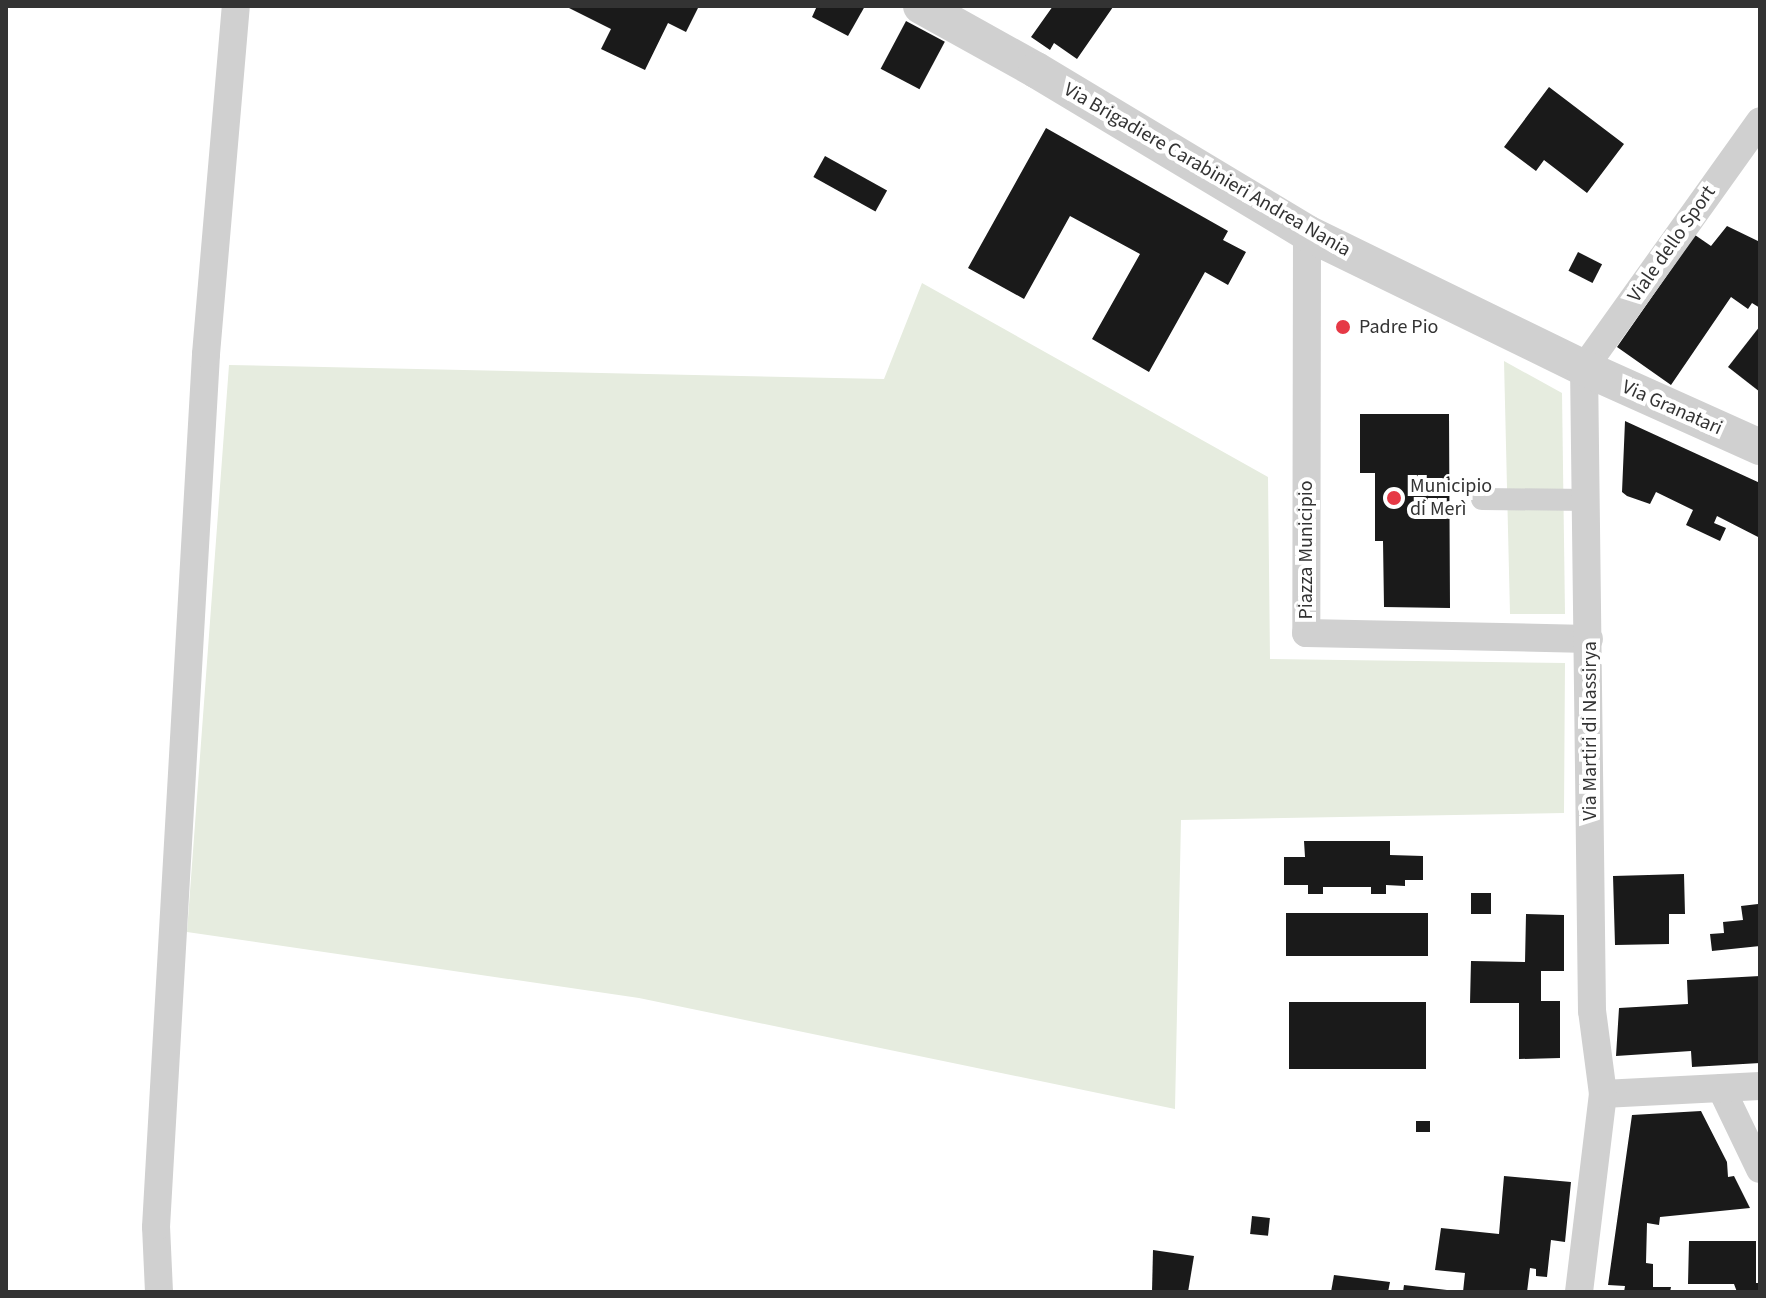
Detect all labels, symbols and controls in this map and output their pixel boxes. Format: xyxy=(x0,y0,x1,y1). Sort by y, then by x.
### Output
street label: Via Brigadiere Carabinieri Andrea Nania xyxy=(1059,78,1355,262)
street label: Viale dello Sport xyxy=(1623,181,1721,307)
place label: Padre Pio xyxy=(1359,315,1438,339)
marker: Padre Pio xyxy=(1334,318,1352,336)
street label: Via Granatari xyxy=(1618,375,1726,441)
place label: Municipio di Merì xyxy=(1410,474,1492,521)
street label: Piazza Municipio xyxy=(1294,480,1318,620)
marker: Municipio di Merì xyxy=(1385,489,1403,507)
street label: Via Martiri di Nassirya xyxy=(1578,641,1602,821)

